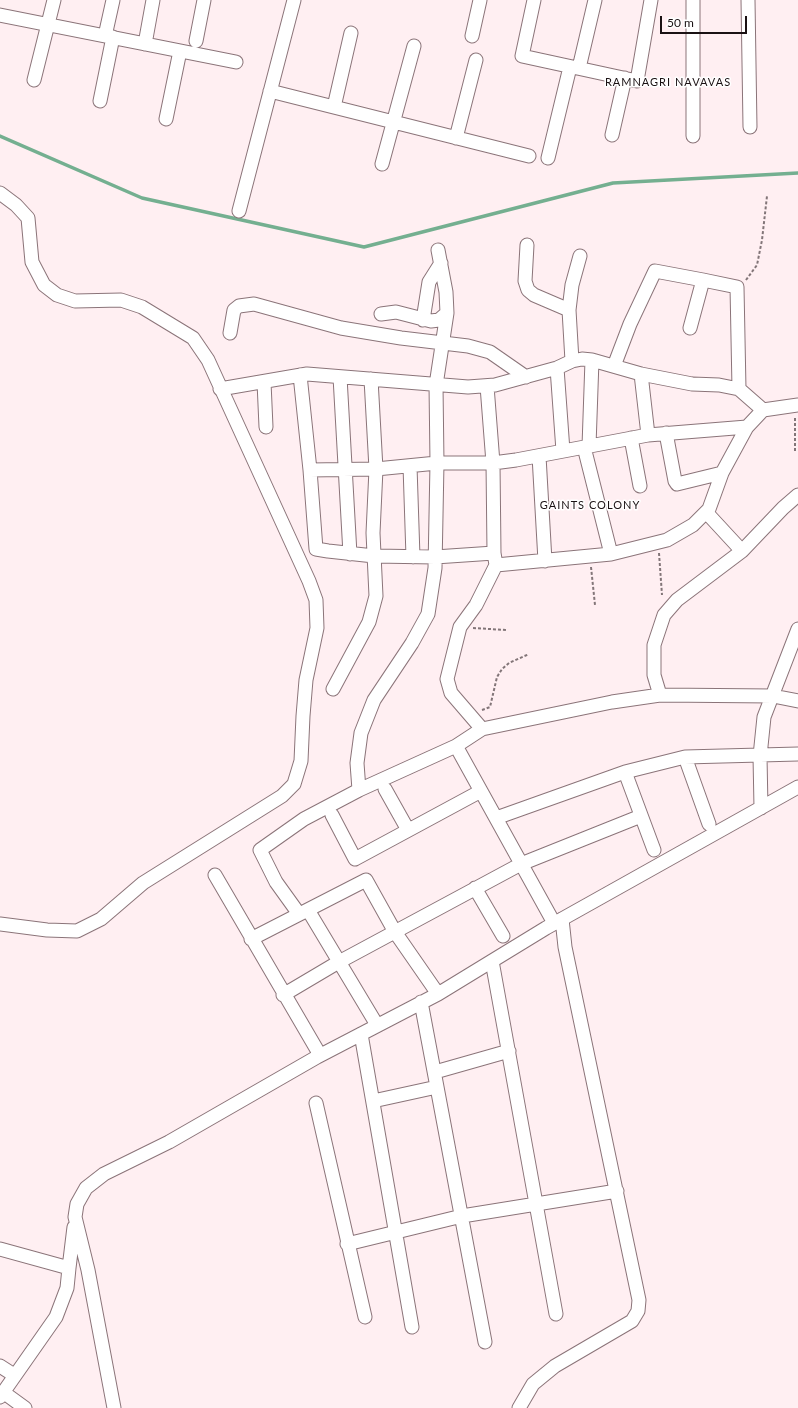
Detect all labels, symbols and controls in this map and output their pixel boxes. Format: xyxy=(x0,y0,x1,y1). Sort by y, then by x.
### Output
scale bar xyxy=(662,8,749,34)
text: 50 m xyxy=(667,15,694,30)
district label: RAMNAGRI NAVAVAS xyxy=(605,75,731,89)
district label: GAINTS COLONY xyxy=(540,498,640,512)

